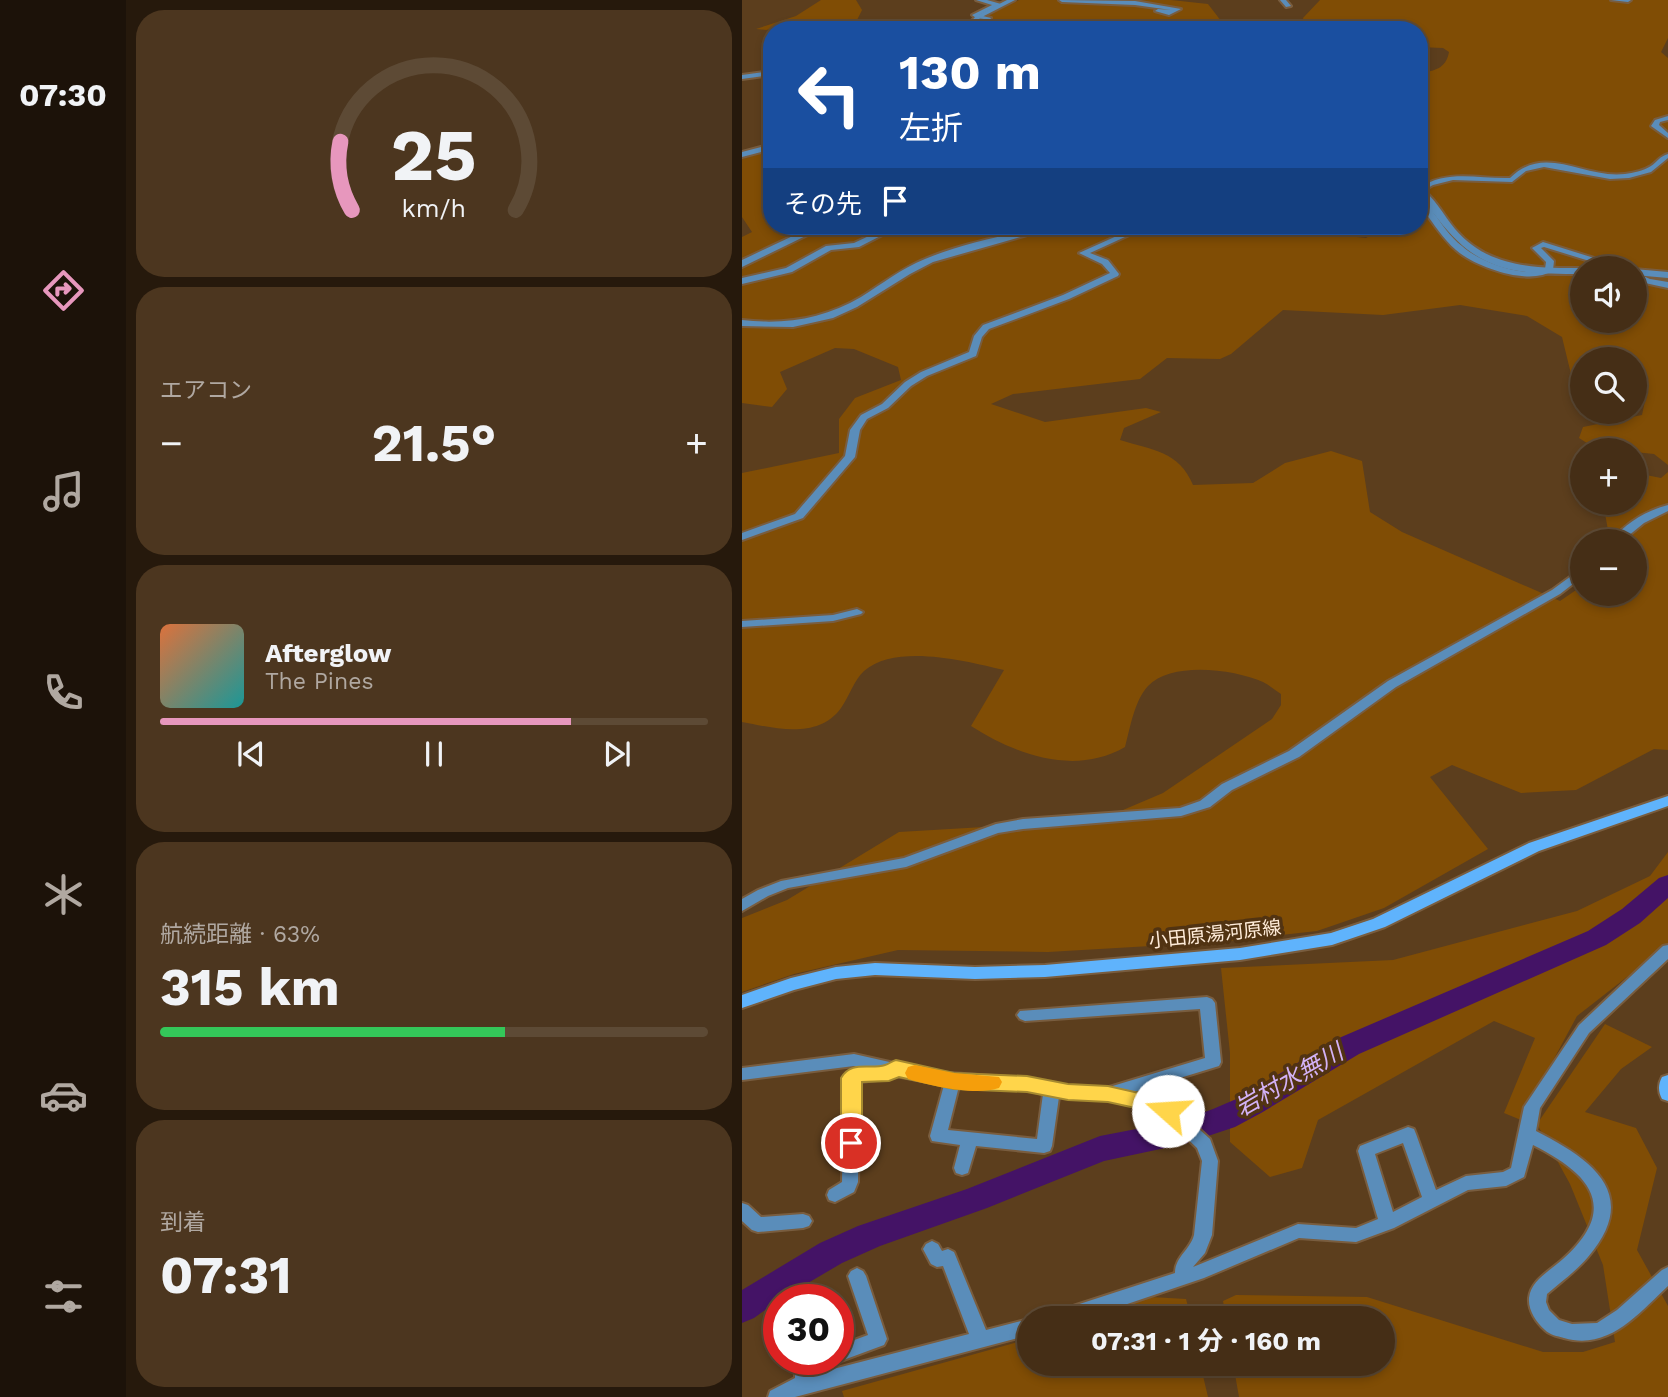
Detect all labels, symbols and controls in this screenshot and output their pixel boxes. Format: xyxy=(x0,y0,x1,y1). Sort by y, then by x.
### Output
text: 130 m xyxy=(899,43,1041,101)
icon: left xyxy=(784,49,875,140)
text: 07:30 xyxy=(19,76,107,114)
text: 左折 xyxy=(899,109,963,147)
text: 25 xyxy=(391,112,477,198)
icon: arrive xyxy=(876,182,914,220)
text: その先 xyxy=(784,189,862,219)
text: km/h xyxy=(402,194,466,223)
map controls xyxy=(1570,256,1647,606)
button: sound xyxy=(1570,256,1647,333)
icon: directions xyxy=(39,266,88,315)
button: search xyxy=(1570,347,1647,424)
text: エアコン xyxy=(160,377,252,404)
text: 21.5° xyxy=(372,413,496,474)
text: − xyxy=(160,421,183,465)
text: + xyxy=(685,421,708,465)
button: + xyxy=(1570,438,1647,515)
icon: music xyxy=(39,467,88,516)
button: − xyxy=(1570,529,1647,606)
text: Afterglow xyxy=(265,638,391,668)
icon: phone xyxy=(39,668,88,717)
text: The Pines xyxy=(265,668,374,695)
icon: previous xyxy=(232,735,270,773)
icon: pause xyxy=(415,735,453,773)
icon: next xyxy=(598,735,636,773)
icon: climate xyxy=(39,870,88,919)
street label: 小田原湯河原線 xyxy=(1148,916,1282,952)
text: 航続距離 · 63% xyxy=(160,921,320,948)
text: 315 km xyxy=(160,957,340,1018)
water label: 岩村水無川 xyxy=(1230,1036,1351,1122)
icon: car xyxy=(39,1071,88,1120)
position arrow xyxy=(1131,1074,1205,1148)
pin xyxy=(821,1113,881,1173)
icon: arrive xyxy=(832,1124,870,1162)
text: 到着 xyxy=(160,1209,206,1236)
text: 07:31 xyxy=(160,1245,292,1306)
icon: filters xyxy=(39,1272,88,1321)
speed limit sign: 30 xyxy=(763,1284,854,1375)
text: 07:31 · 1 分 · 160 m xyxy=(1091,1326,1321,1356)

